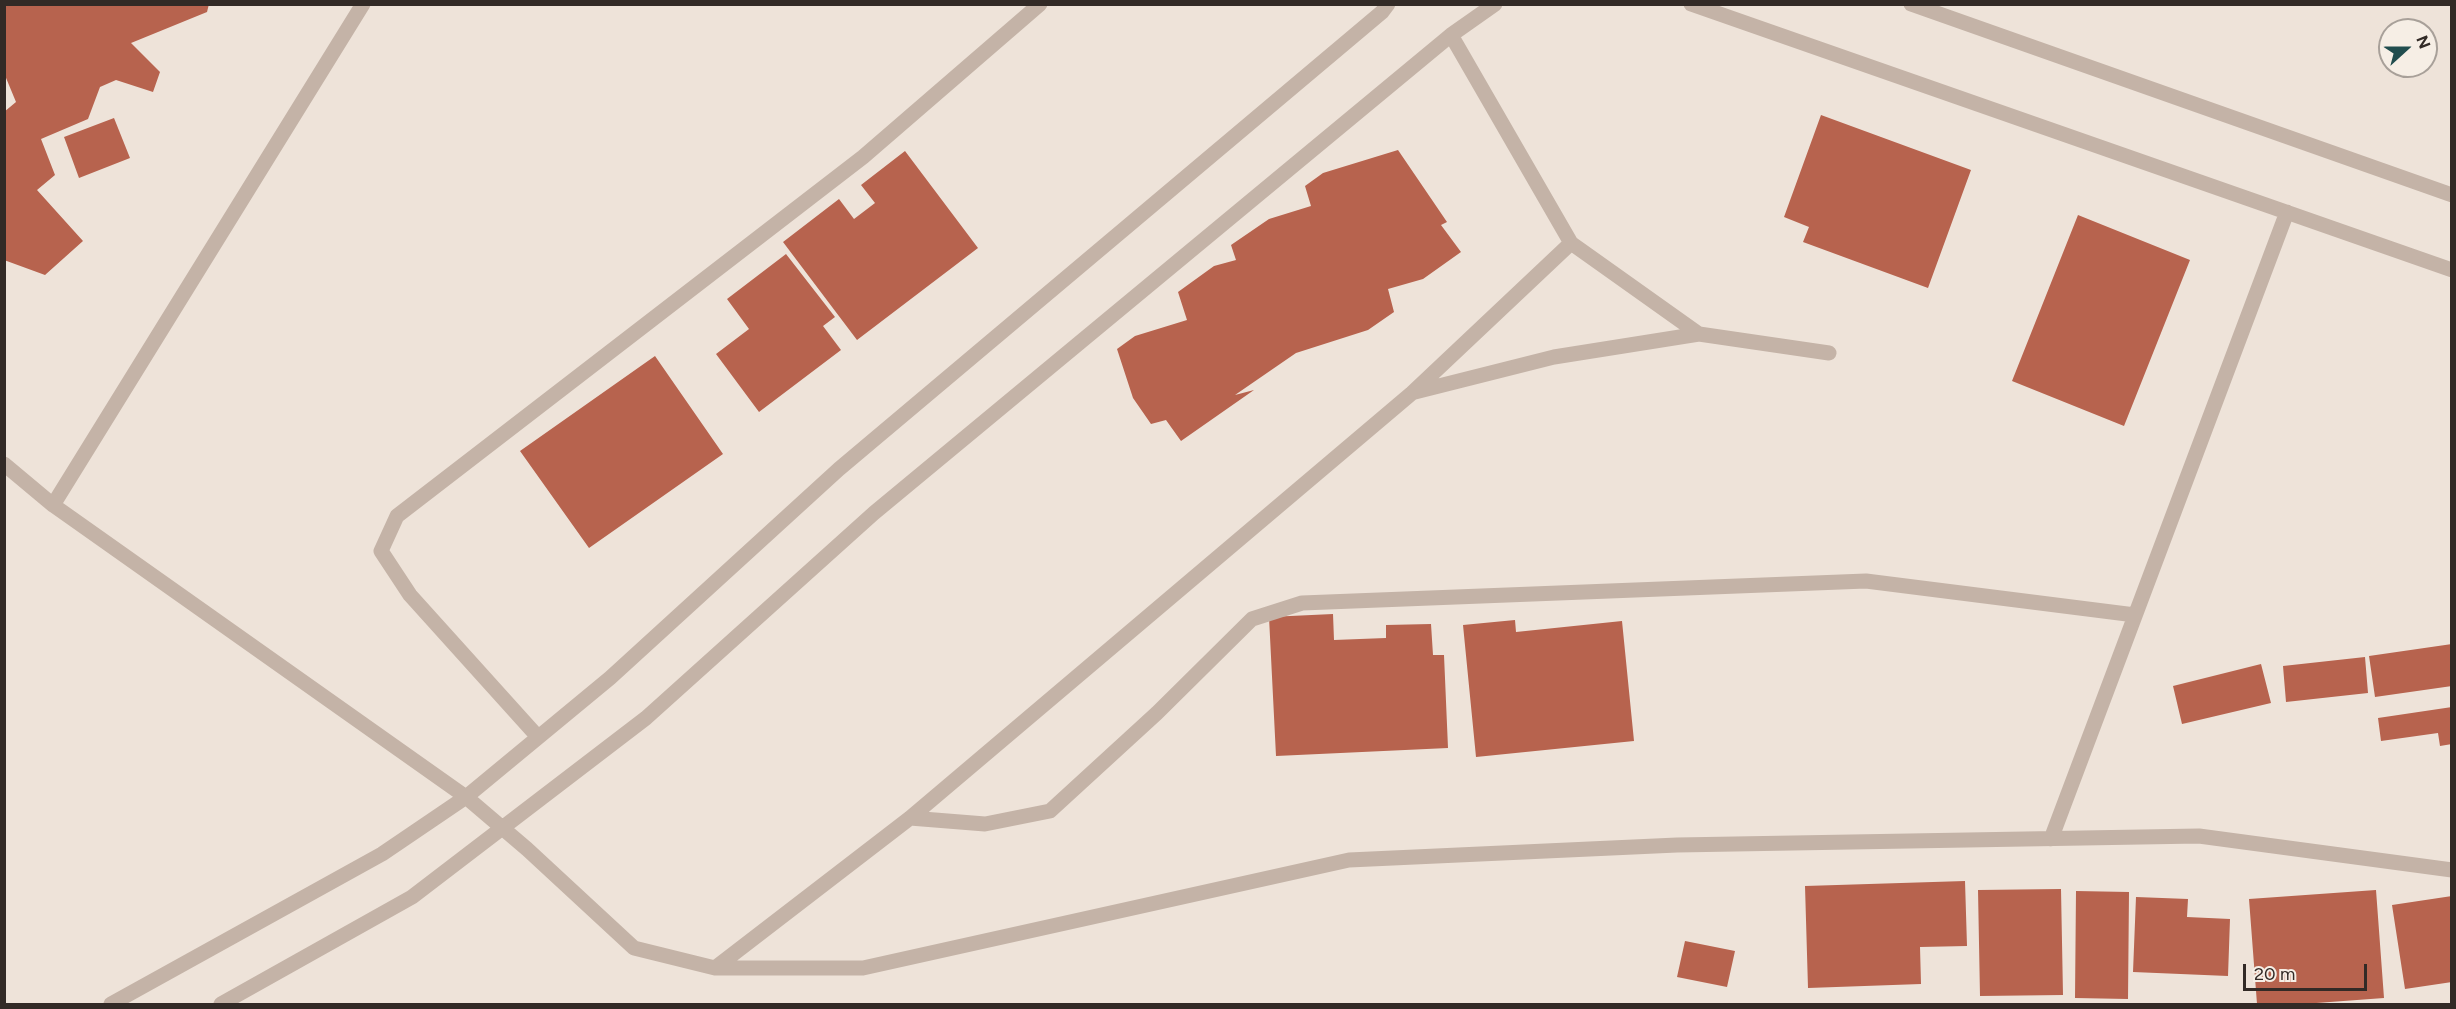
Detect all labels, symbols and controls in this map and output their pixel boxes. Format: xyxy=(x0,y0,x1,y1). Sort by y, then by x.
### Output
north arrow xyxy=(2378,18,2438,78)
text: N xyxy=(2412,33,2434,51)
scale bar xyxy=(2246,952,2370,990)
text: 20 m xyxy=(2254,963,2295,985)

